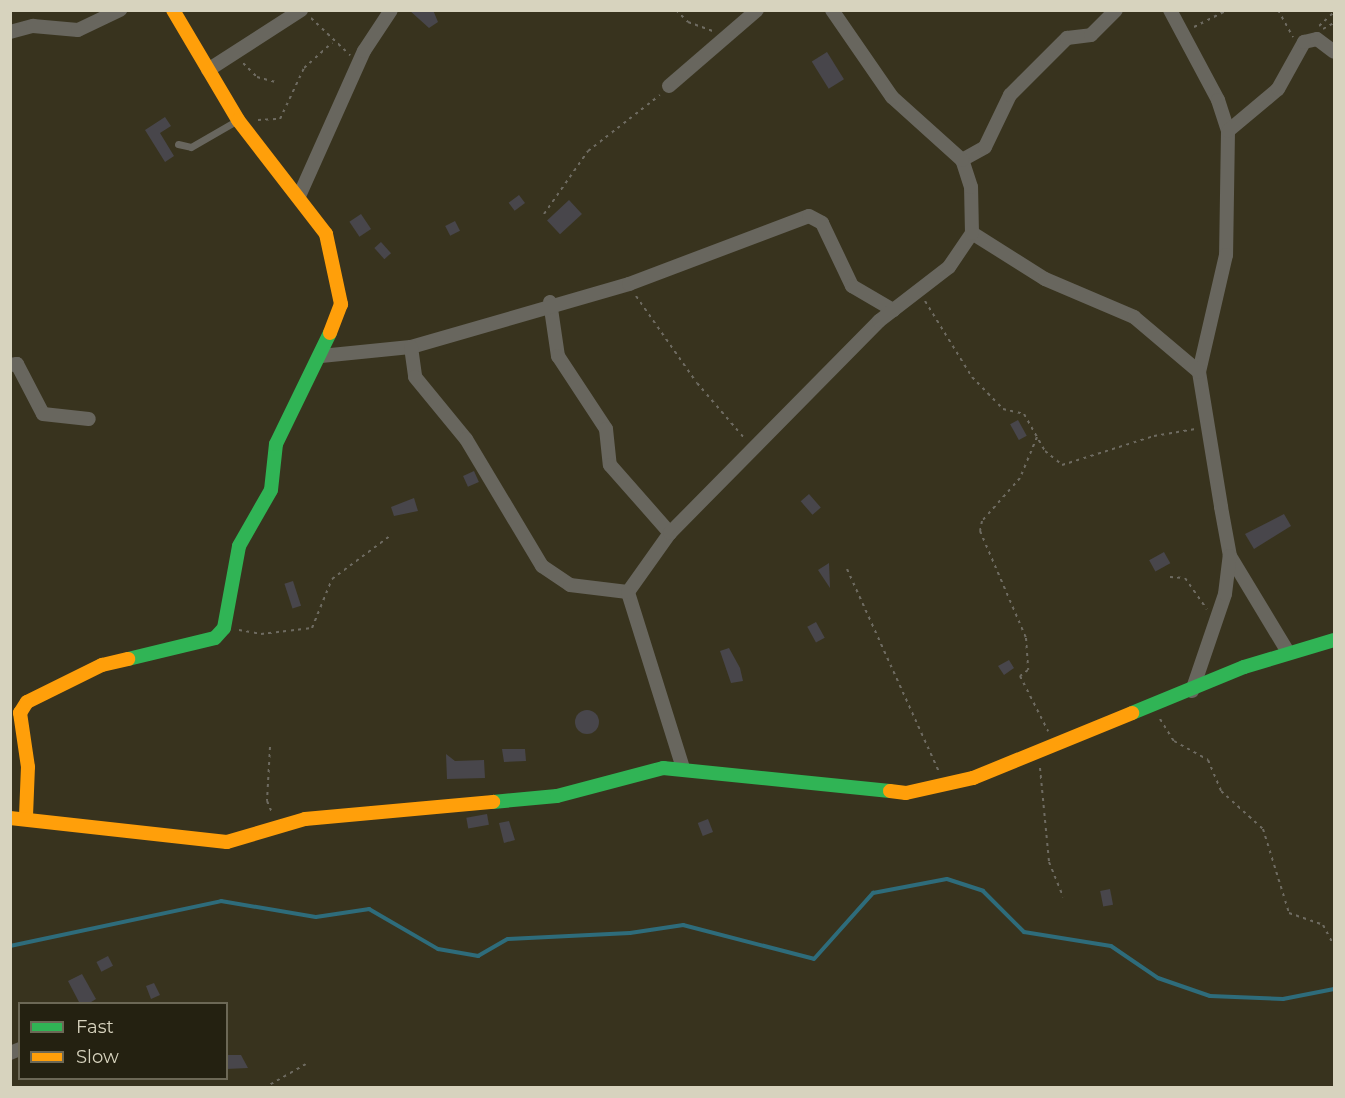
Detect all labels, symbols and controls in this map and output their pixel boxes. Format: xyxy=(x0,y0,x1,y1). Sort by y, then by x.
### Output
legend xyxy=(18,1002,228,1080)
text: Fast xyxy=(76,1016,114,1038)
text: Slow xyxy=(76,1046,119,1068)

